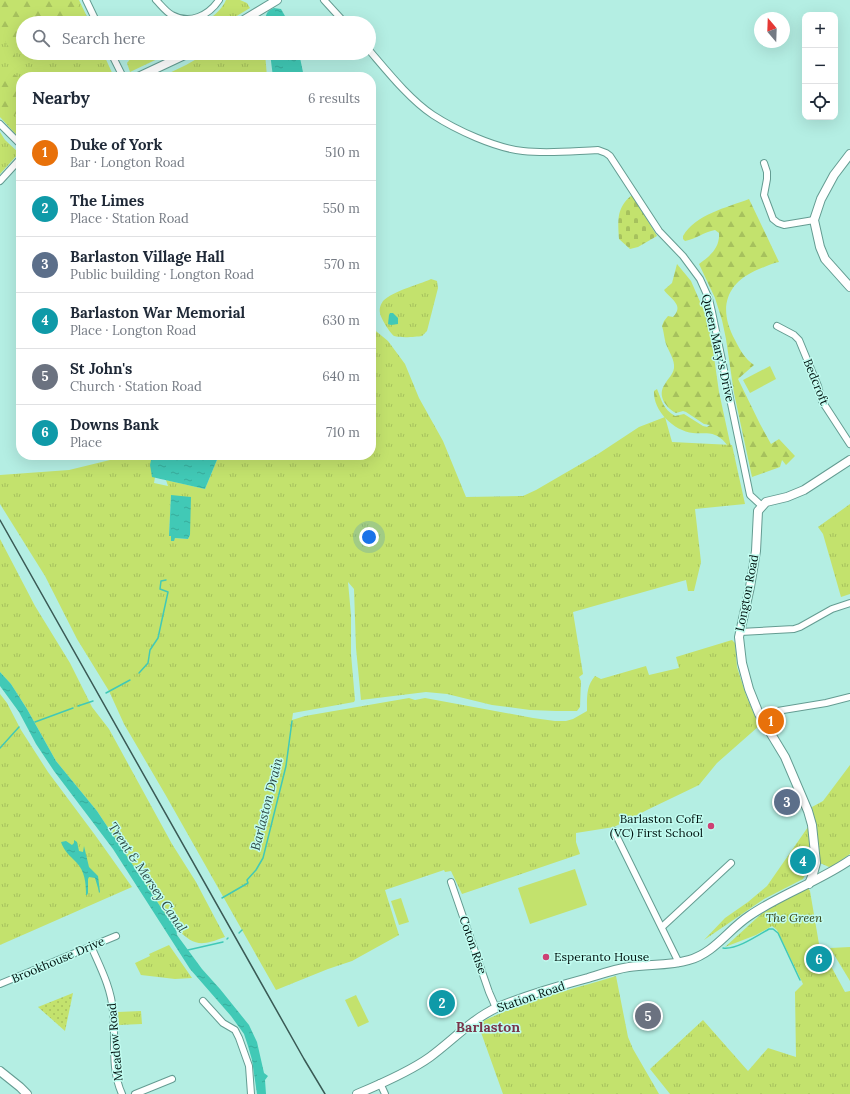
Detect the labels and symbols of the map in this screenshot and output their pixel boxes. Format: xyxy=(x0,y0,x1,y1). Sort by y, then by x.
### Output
north arrow xyxy=(754,12,790,48)
street label: Queen Mary's Drive xyxy=(699,292,738,404)
street label: Bedcroft xyxy=(800,357,833,407)
your location xyxy=(359,527,379,547)
street label: Longton Road xyxy=(732,553,761,633)
pin: 1 xyxy=(758,706,784,736)
water label: Barlaston Drain xyxy=(247,756,286,852)
pin: 3 xyxy=(774,787,800,817)
place label: Barlaston CofE (VC) First School xyxy=(610,811,703,841)
water label: Trent & Mersey Canal xyxy=(104,819,191,936)
marker: Barlaston CofE (VC) First School xyxy=(706,821,716,831)
pin: 4 xyxy=(790,846,816,876)
park label: The Green xyxy=(766,910,823,925)
street label: Coton Rise xyxy=(457,914,491,976)
street label: Brookhouse Drive xyxy=(9,933,107,986)
pin: 6 xyxy=(806,944,832,974)
place label: Esperanto House xyxy=(554,949,650,964)
marker: Esperanto House xyxy=(541,952,551,962)
street label: Station Road xyxy=(495,978,567,1015)
pin: 2 xyxy=(429,988,455,1018)
pin: 5 xyxy=(635,1001,661,1031)
street label: Meadow Road xyxy=(104,1002,125,1082)
district label: Barlaston xyxy=(456,1018,520,1036)

